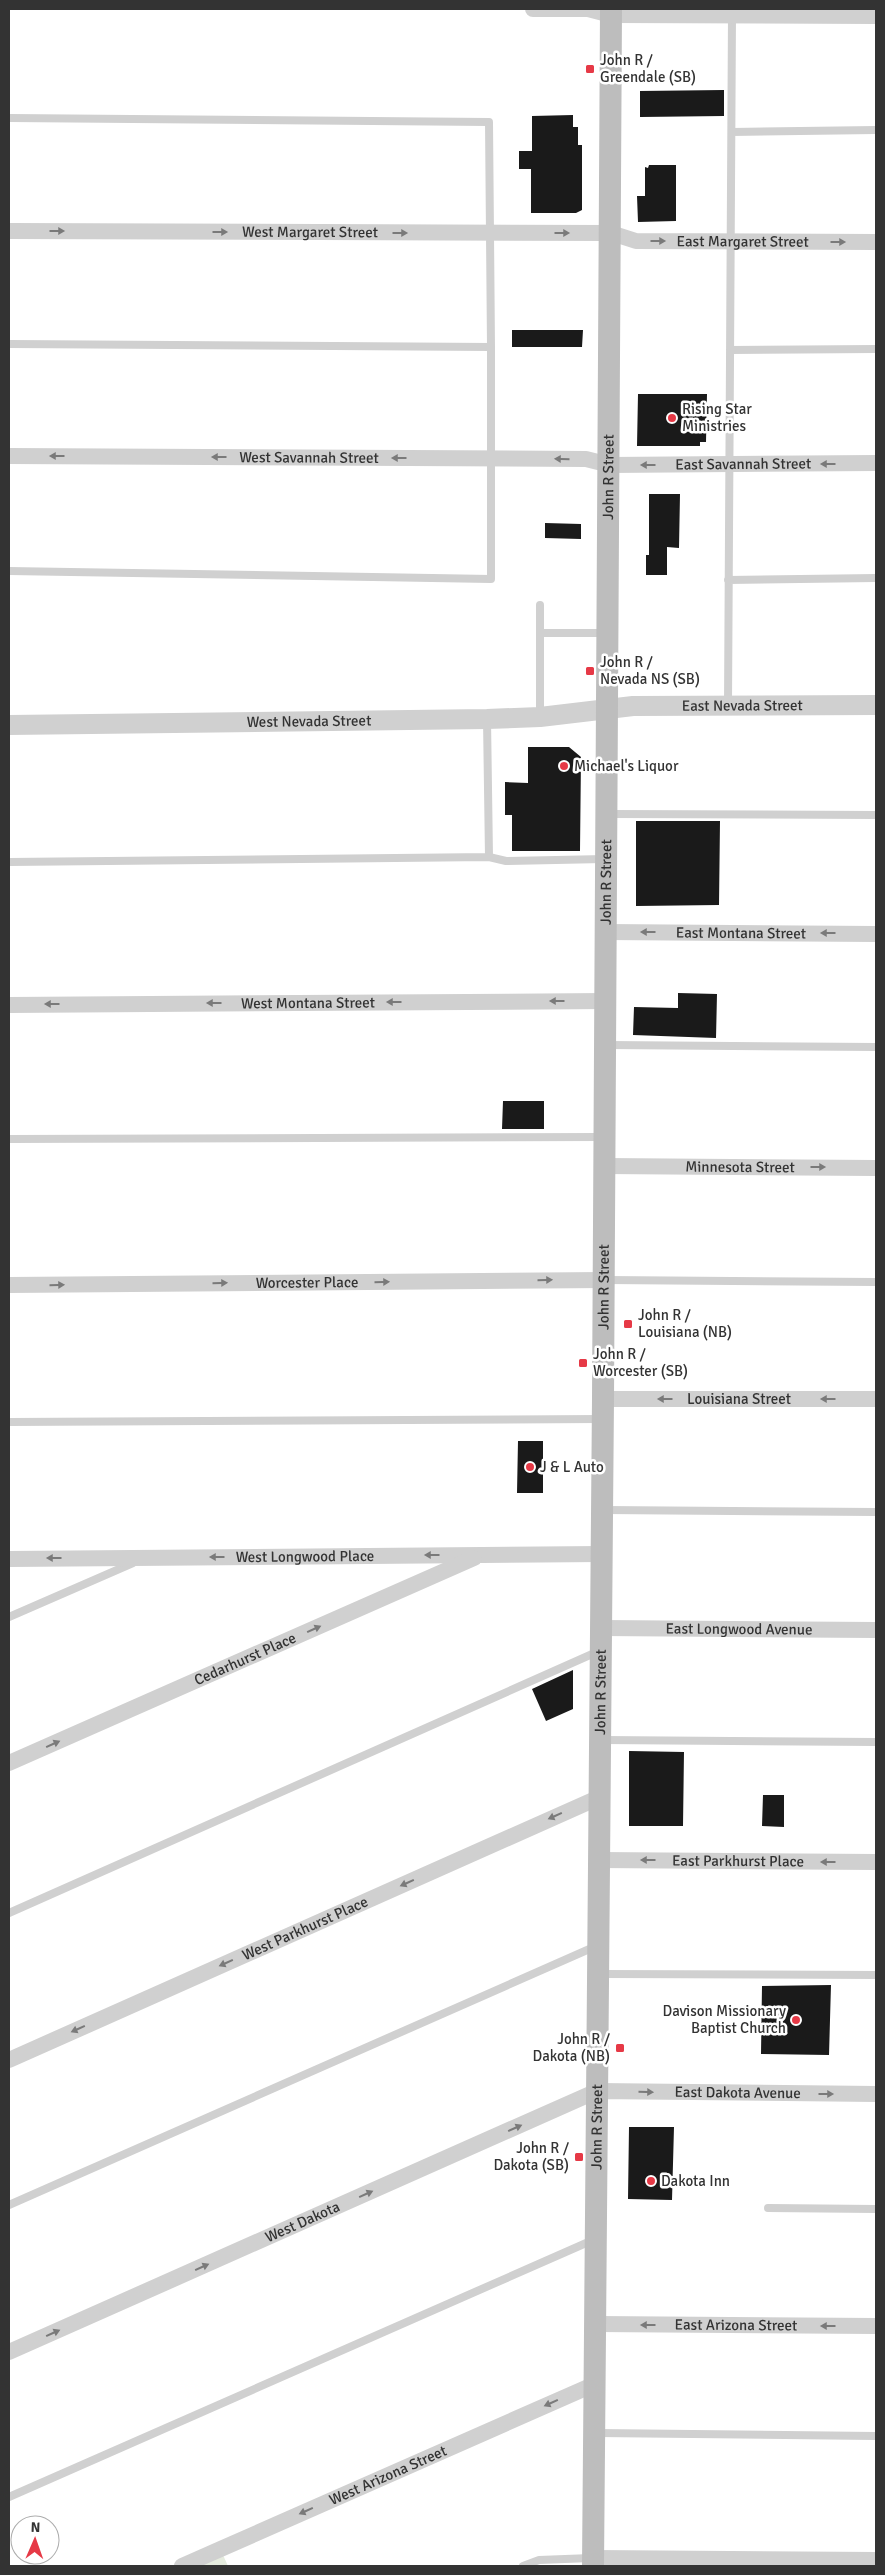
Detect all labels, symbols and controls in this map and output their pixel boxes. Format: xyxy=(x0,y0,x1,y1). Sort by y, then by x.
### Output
place label: John R / Greendale (SB) xyxy=(600,51,696,86)
marker: John R / Greendale (SB) xyxy=(584,63,596,75)
street label: West Margaret Street xyxy=(242,223,378,241)
one-way arrow xyxy=(50,227,66,235)
one-way arrow xyxy=(212,228,228,236)
one-way arrow xyxy=(392,229,408,237)
one-way arrow xyxy=(555,229,571,237)
street label: East Margaret Street xyxy=(677,232,809,251)
one-way arrow xyxy=(651,237,667,245)
one-way arrow xyxy=(831,238,847,246)
place label: Rising Star Ministries xyxy=(682,400,752,435)
marker: Rising Star Ministries xyxy=(666,412,678,424)
street label: John R Street xyxy=(599,434,618,520)
street label: West Savannah Street xyxy=(239,448,379,467)
one-way arrow xyxy=(48,452,64,460)
one-way arrow xyxy=(211,453,227,461)
one-way arrow xyxy=(391,454,407,462)
street label: East Savannah Street xyxy=(675,454,811,474)
one-way arrow xyxy=(553,455,569,463)
one-way arrow xyxy=(819,460,835,468)
one-way arrow xyxy=(639,461,655,469)
place label: John R / Nevada NS (SB) xyxy=(600,653,700,688)
marker: John R / Nevada NS (SB) xyxy=(584,665,596,677)
street label: East Nevada Street xyxy=(682,696,803,715)
street label: West Nevada Street xyxy=(247,711,371,731)
place label: Michael's Liquor xyxy=(574,757,679,775)
marker: Michael's Liquor xyxy=(558,760,570,772)
street label: John R Street xyxy=(597,839,615,925)
street label: East Montana Street xyxy=(676,924,806,942)
one-way arrow xyxy=(639,928,655,936)
one-way arrow xyxy=(819,929,835,937)
street label: West Montana Street xyxy=(241,994,375,1012)
one-way arrow xyxy=(549,997,565,1005)
one-way arrow xyxy=(386,998,402,1006)
one-way arrow xyxy=(206,999,222,1007)
one-way arrow xyxy=(44,1000,60,1008)
street label: Minnesota Street xyxy=(685,1158,795,1176)
one-way arrow xyxy=(811,1163,827,1171)
street label: John R Street xyxy=(594,1244,613,1330)
street label: Worcester Place xyxy=(256,1273,358,1292)
one-way arrow xyxy=(537,1276,553,1284)
one-way arrow xyxy=(375,1278,391,1286)
one-way arrow xyxy=(212,1279,228,1287)
one-way arrow xyxy=(50,1280,66,1288)
place label: John R / Louisiana (NB) xyxy=(638,1306,732,1341)
marker: John R / Louisiana (NB) xyxy=(622,1318,634,1330)
place label: John R / Worcester (SB) xyxy=(593,1345,688,1380)
marker: John R / Worcester (SB) xyxy=(577,1357,589,1369)
street label: Louisiana Street xyxy=(687,1390,791,1408)
one-way arrow xyxy=(657,1395,673,1403)
one-way arrow xyxy=(819,1395,835,1403)
place label: J & L Auto xyxy=(540,1458,604,1476)
marker: J & L Auto xyxy=(524,1461,536,1473)
street label: West Longwood Place xyxy=(236,1547,374,1566)
one-way arrow xyxy=(423,1552,439,1560)
one-way arrow xyxy=(208,1553,224,1561)
one-way arrow xyxy=(46,1554,62,1562)
street label: East Longwood Avenue xyxy=(665,1619,813,1639)
one-way arrow xyxy=(307,1624,321,1632)
street label: Cedarhurst Place xyxy=(191,1629,299,1689)
street label: John R Street xyxy=(591,1649,610,1735)
one-way arrow xyxy=(46,1739,60,1747)
one-way arrow xyxy=(548,1813,562,1821)
street label: East Parkhurst Place xyxy=(672,1852,804,1870)
one-way arrow xyxy=(639,1856,655,1864)
one-way arrow xyxy=(819,1858,835,1866)
one-way arrow xyxy=(400,1879,414,1887)
street label: West Parkhurst Place xyxy=(239,1892,371,1964)
one-way arrow xyxy=(219,1959,233,1967)
place label: Davison Missionary Baptist Church xyxy=(663,2002,786,2037)
marker: Davison Missionary Baptist Church xyxy=(790,2014,802,2026)
one-way arrow xyxy=(71,2025,85,2033)
place label: John R / Dakota (NB) xyxy=(533,2030,611,2065)
marker: John R / Dakota (NB) xyxy=(614,2042,626,2054)
street label: East Dakota Avenue xyxy=(674,2083,801,2102)
street label: John R Street xyxy=(587,2084,606,2170)
one-way arrow xyxy=(638,2088,654,2096)
one-way arrow xyxy=(818,2090,834,2098)
one-way arrow xyxy=(508,2123,522,2131)
place label: John R / Dakota (SB) xyxy=(493,2139,570,2174)
marker: John R / Dakota (SB) xyxy=(573,2151,585,2163)
place label: Dakota Inn xyxy=(661,2172,730,2190)
marker: Dakota Inn xyxy=(645,2175,657,2187)
one-way arrow xyxy=(359,2189,373,2197)
street label: West Dakota xyxy=(262,2197,343,2246)
one-way arrow xyxy=(195,2262,209,2270)
street label: East Arizona Street xyxy=(675,2316,797,2334)
one-way arrow xyxy=(639,2320,655,2328)
one-way arrow xyxy=(819,2322,835,2330)
one-way arrow xyxy=(46,2328,60,2336)
one-way arrow xyxy=(544,2400,558,2408)
street label: West Arizona Street xyxy=(326,2442,449,2509)
one-way arrow xyxy=(299,2508,313,2516)
north arrow xyxy=(10,2515,60,2565)
text: N xyxy=(30,2519,41,2536)

